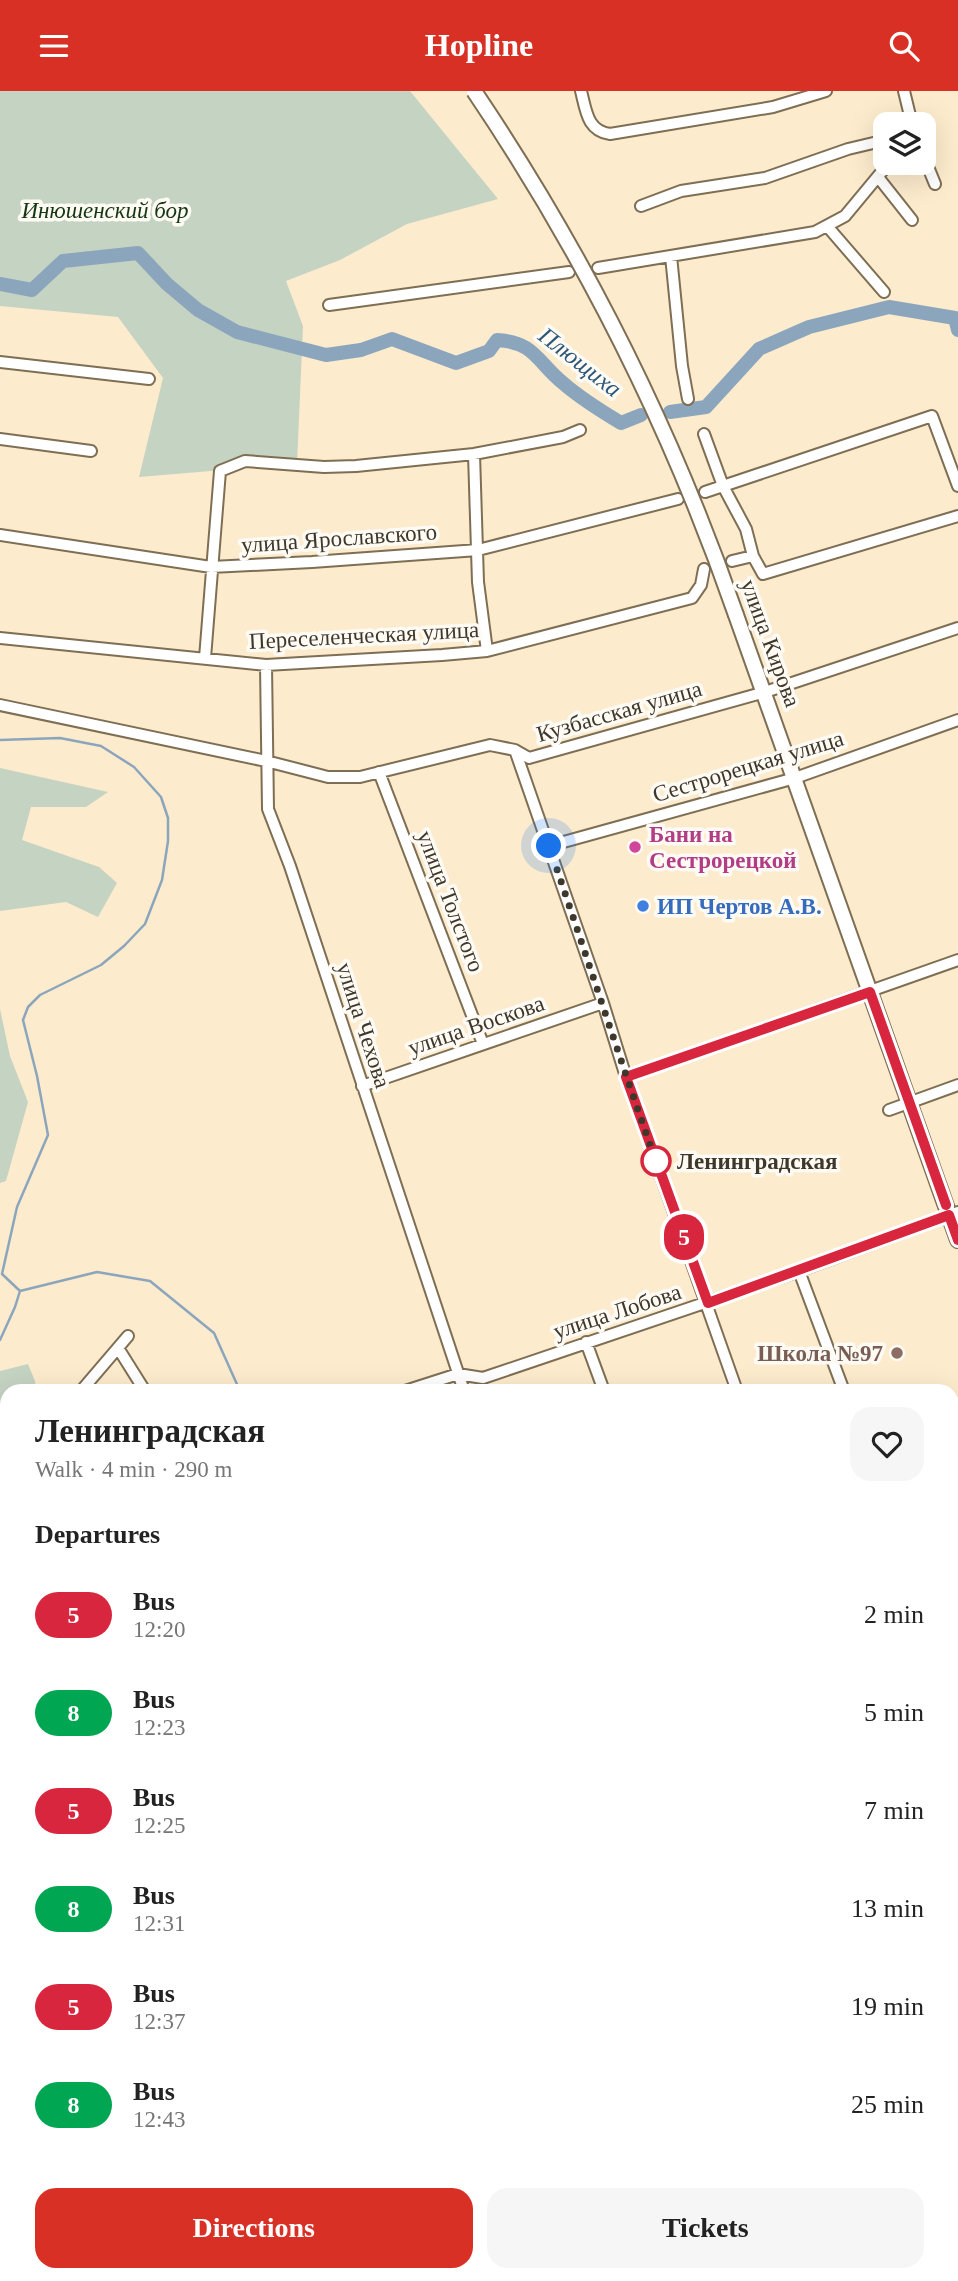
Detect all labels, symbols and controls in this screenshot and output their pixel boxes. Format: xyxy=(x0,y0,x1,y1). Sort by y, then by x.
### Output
icon: menu xyxy=(35,27,73,65)
text: Hopline xyxy=(425,27,533,63)
icon: search xyxy=(885,27,923,65)
map controls xyxy=(873,112,936,175)
button: layers xyxy=(873,112,936,175)
park label: Инюшенский бор xyxy=(20,198,189,223)
water label: Плющиха xyxy=(533,321,626,402)
street label: улица Ярославского xyxy=(240,519,438,558)
street label: улица Кирова xyxy=(736,576,805,710)
street label: Переселенческая улица xyxy=(248,617,480,654)
street label: Кузбасская улица xyxy=(534,676,705,747)
street label: Сестрорецкая улица xyxy=(650,726,847,807)
place label: Бани на Сестрорецкой xyxy=(649,822,796,873)
street label: улица Толстого xyxy=(412,827,489,975)
your location xyxy=(531,828,566,863)
marker: Бани на Сестрорецкой xyxy=(627,839,643,855)
place label: ИП Чертов А.В. xyxy=(657,894,822,919)
marker: ИП Чертов А.В. xyxy=(635,898,651,914)
street label: улица Чехова xyxy=(332,959,396,1091)
street label: улица Воскова xyxy=(405,990,548,1060)
marker: Ленинградская xyxy=(641,1146,671,1176)
place label: Ленинградская xyxy=(677,1149,837,1174)
line badge: 5 xyxy=(661,1214,707,1260)
text: 5 xyxy=(678,1224,690,1250)
street label: улица Лобова xyxy=(550,1279,684,1344)
place label: Школа №97 xyxy=(757,1341,883,1366)
marker: Школа №97 xyxy=(889,1345,905,1361)
button: heart xyxy=(850,1407,924,1481)
text: Ленинградская xyxy=(35,1413,265,1449)
text: Walk · 4 min · 290 m xyxy=(35,1457,232,1482)
text: Departures xyxy=(35,1520,160,1549)
text: Bus xyxy=(133,1587,175,1616)
text: 2 min xyxy=(864,1600,924,1629)
text: 5 xyxy=(68,1602,80,1628)
text: 12:20 xyxy=(133,1617,185,1642)
text: Bus xyxy=(133,1685,175,1714)
text: 5 min xyxy=(864,1698,924,1727)
text: 8 xyxy=(68,1700,80,1726)
text: 12:23 xyxy=(133,1715,185,1740)
text: Bus xyxy=(133,1783,175,1812)
text: 7 min xyxy=(864,1796,924,1825)
text: 5 xyxy=(68,1798,80,1824)
text: 12:25 xyxy=(133,1813,185,1838)
text: Bus xyxy=(133,1881,175,1910)
text: 13 min xyxy=(851,1894,924,1923)
text: 8 xyxy=(68,1896,80,1922)
text: 12:31 xyxy=(133,1911,185,1936)
text: Bus xyxy=(133,1979,175,2008)
text: 19 min xyxy=(851,1992,924,2021)
text: 5 xyxy=(68,1994,80,2020)
text: 12:37 xyxy=(133,2009,185,2034)
text: Bus xyxy=(133,2077,175,2106)
text: 25 min xyxy=(851,2090,924,2119)
text: 8 xyxy=(68,2092,80,2118)
text: 12:43 xyxy=(133,2107,185,2132)
button: Directions xyxy=(35,2188,473,2268)
button: Tickets xyxy=(487,2188,924,2268)

